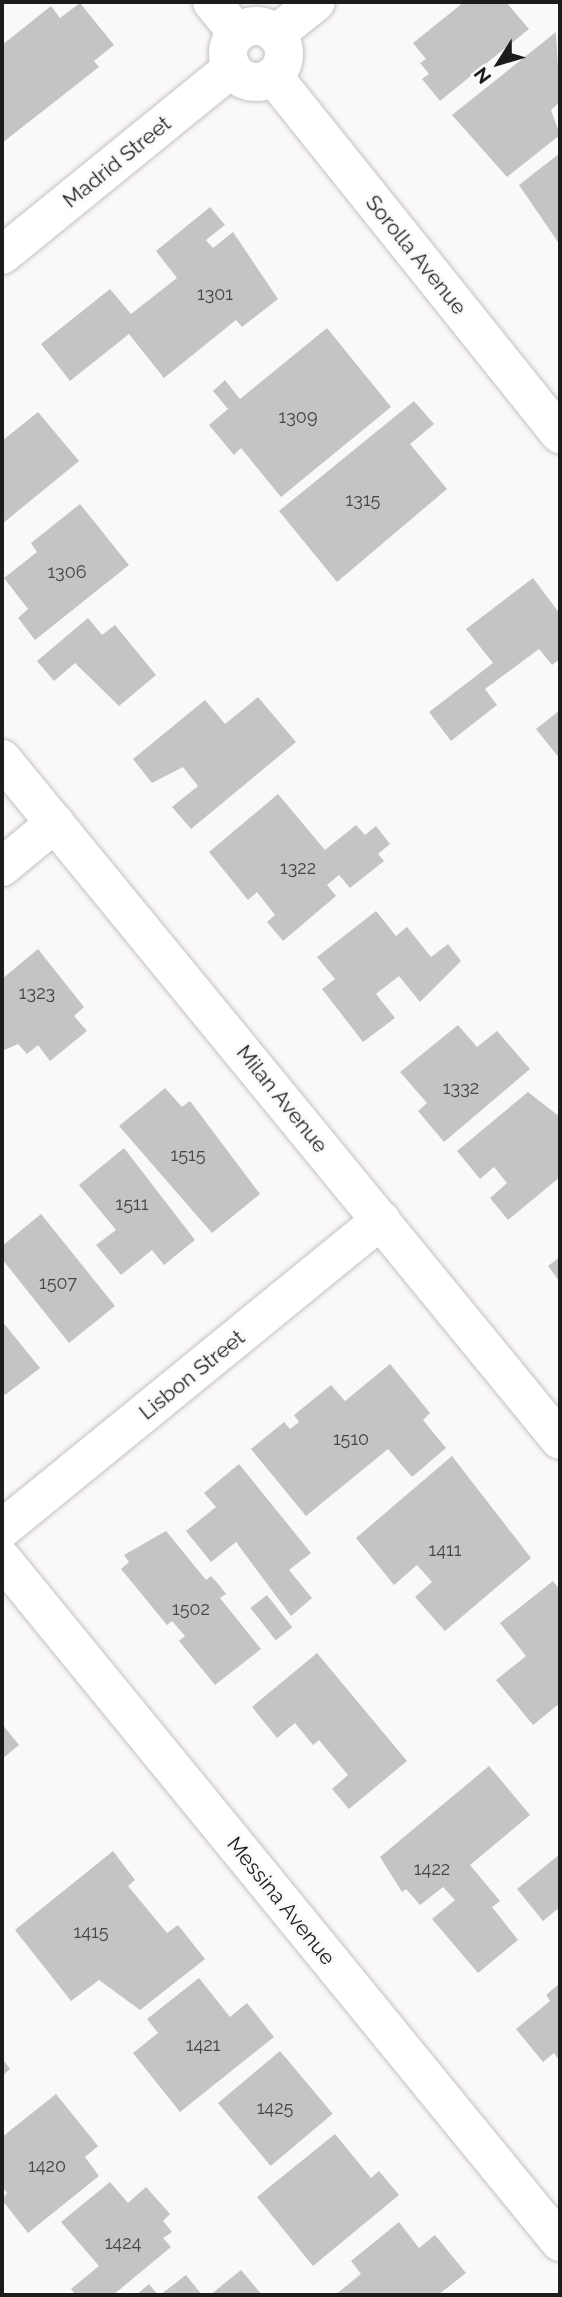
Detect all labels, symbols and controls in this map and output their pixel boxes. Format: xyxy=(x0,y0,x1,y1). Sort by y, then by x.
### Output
north arrow xyxy=(464,28,534,98)
text: N xyxy=(469,63,495,88)
street label: Madrid Street xyxy=(58,111,176,213)
street label: Sorolla Avenue xyxy=(360,190,472,320)
house number: 1301 xyxy=(197,283,233,305)
house number: 1309 xyxy=(279,406,317,428)
house number: 1315 xyxy=(346,489,380,511)
house number: 1306 xyxy=(47,561,87,583)
house number: 1322 xyxy=(280,857,316,879)
house number: 1323 xyxy=(19,982,55,1004)
street label: Milan Avenue xyxy=(231,1040,333,1158)
house number: 1332 xyxy=(443,1077,479,1099)
house number: 1515 xyxy=(170,1144,206,1166)
house number: 1511 xyxy=(116,1193,148,1215)
house number: 1507 xyxy=(39,1272,77,1294)
street label: Lisbon Street xyxy=(134,1325,250,1425)
house number: 1510 xyxy=(333,1428,369,1450)
house number: 1411 xyxy=(429,1539,461,1561)
house number: 1502 xyxy=(172,1598,210,1620)
street label: Messina Avenue xyxy=(221,1832,341,1970)
house number: 1422 xyxy=(414,1858,450,1880)
house number: 1415 xyxy=(73,1921,109,1943)
house number: 1421 xyxy=(186,2034,220,2056)
house number: 1425 xyxy=(257,2097,293,2119)
house number: 1420 xyxy=(28,2155,66,2177)
house number: 1424 xyxy=(105,2232,141,2254)

